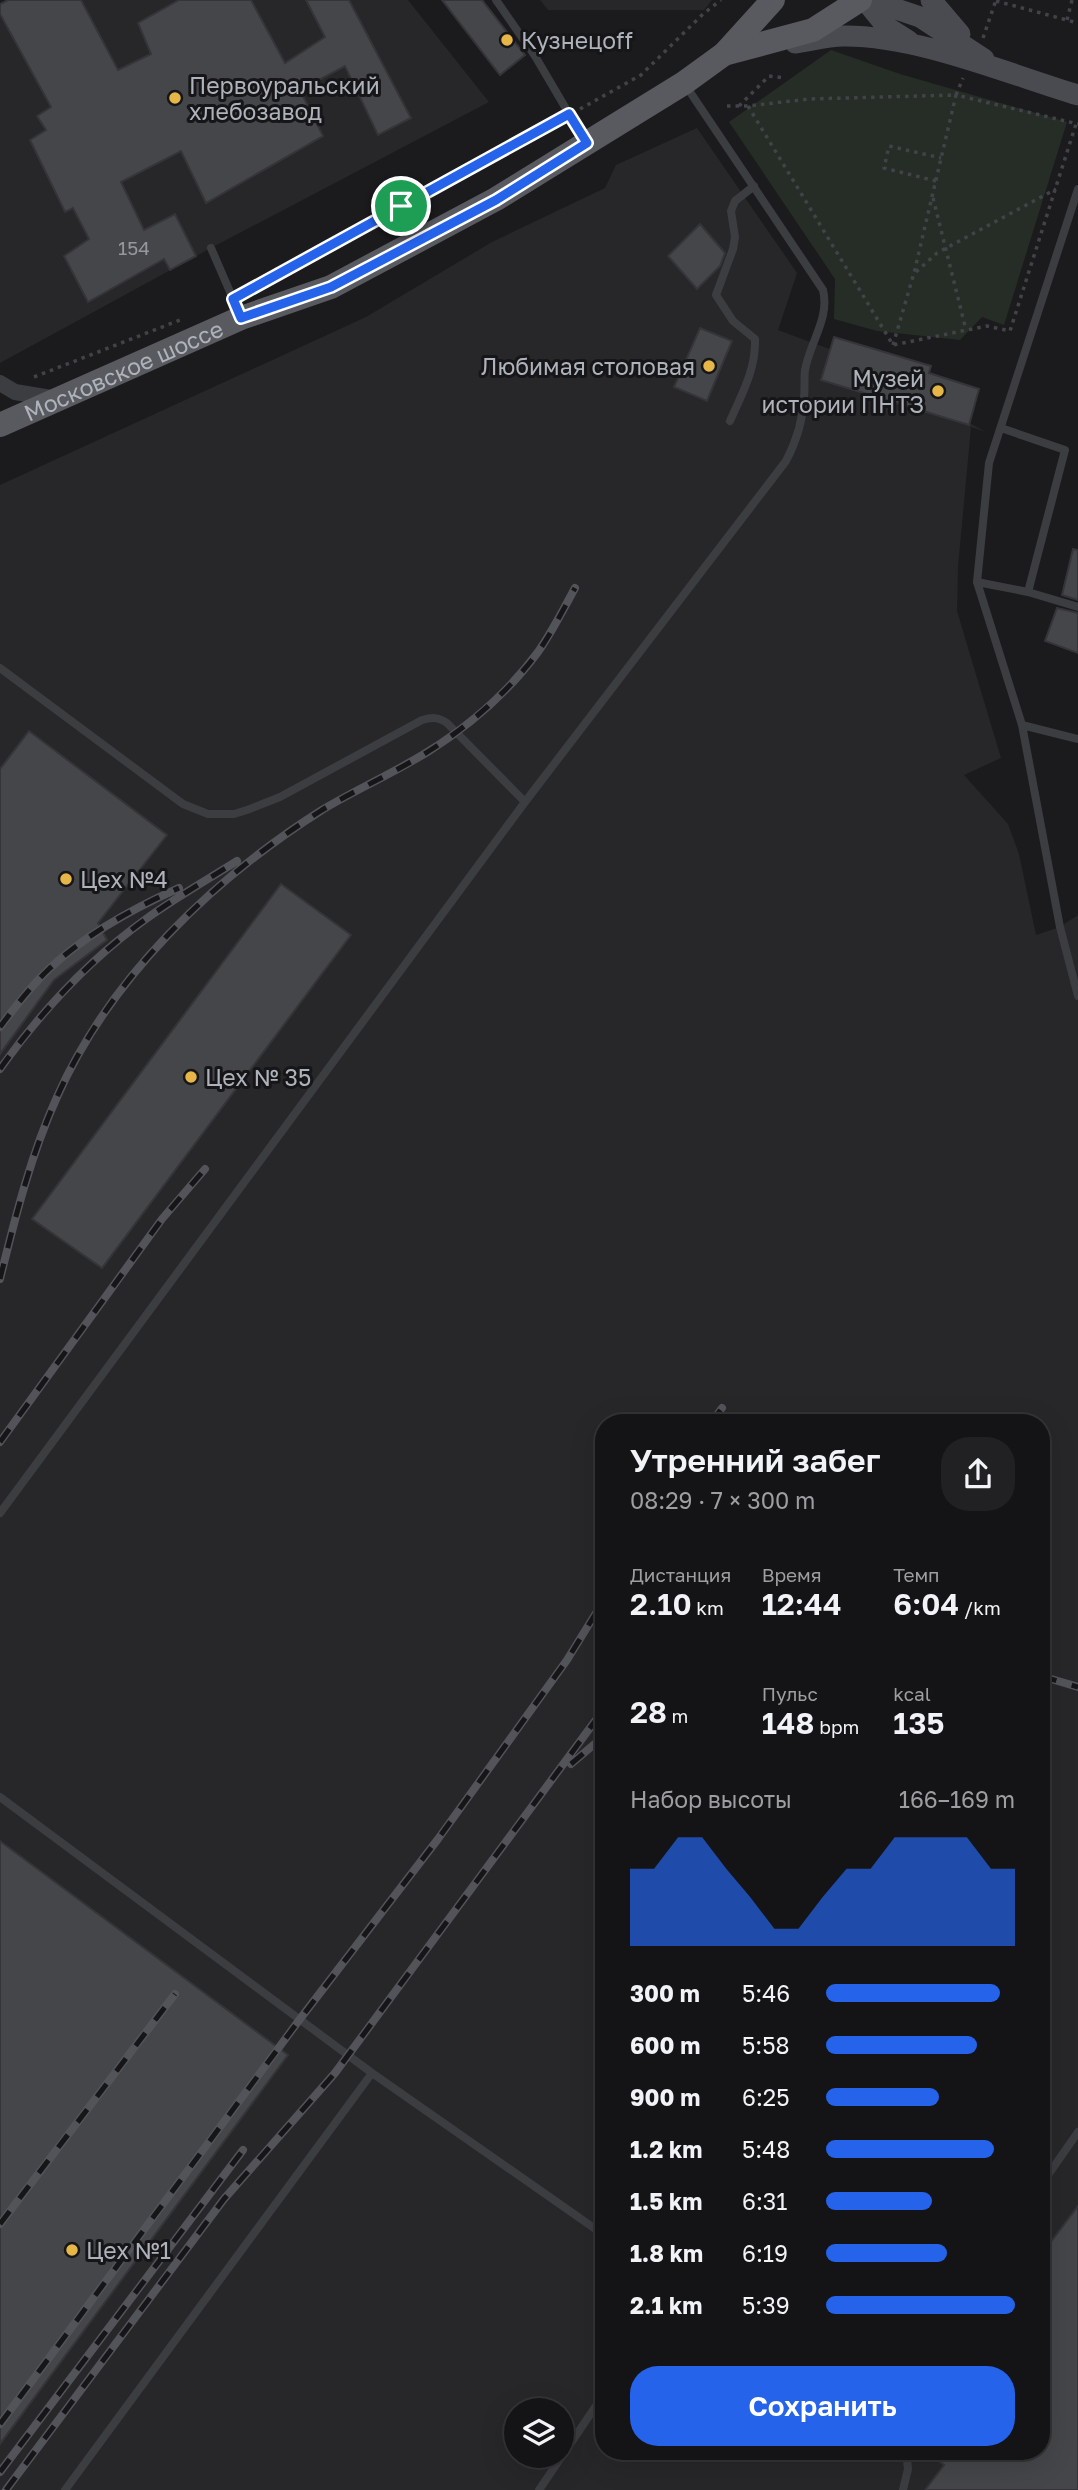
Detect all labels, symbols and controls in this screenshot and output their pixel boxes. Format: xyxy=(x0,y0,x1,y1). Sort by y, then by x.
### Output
place label: Кузнецoff xyxy=(521,26,633,54)
marker: Кузнецoff xyxy=(499,32,515,48)
place label: Первоуральский хлебозавод xyxy=(189,71,380,125)
marker: Первоуральский хлебозавод xyxy=(167,90,183,106)
pin xyxy=(371,176,431,236)
icon: arrive xyxy=(382,187,420,225)
house number: 154 xyxy=(118,236,150,259)
street label: Московское шоссе xyxy=(20,314,227,427)
place label: Любимая столовая xyxy=(481,352,695,380)
marker: Любимая столовая xyxy=(701,358,717,374)
place label: Музей истории ПНТЗ xyxy=(761,364,924,418)
marker: Музей истории ПНТЗ xyxy=(930,383,946,399)
place label: Цех №4 xyxy=(80,865,168,893)
marker: Цех №4 xyxy=(58,871,74,887)
place label: Цех № 35 xyxy=(205,1063,311,1091)
marker: Цех № 35 xyxy=(183,1069,199,1085)
button: share xyxy=(941,1437,1015,1511)
text: Утренний забег xyxy=(630,1441,881,1479)
text: 08:29 · 7 × 300 m xyxy=(630,1486,815,1514)
text: Дистанция xyxy=(630,1563,731,1586)
text: Время xyxy=(762,1563,822,1586)
text: Темп xyxy=(893,1563,940,1586)
text: 2.10 xyxy=(630,1586,692,1622)
text: 12:44 xyxy=(762,1586,842,1622)
text: 6:04 xyxy=(893,1586,959,1622)
text: km xyxy=(692,1596,724,1619)
text: /km xyxy=(959,1596,1001,1619)
text: Пульс xyxy=(762,1682,818,1705)
text: kcal xyxy=(893,1682,931,1705)
text: 28 xyxy=(630,1694,667,1730)
text: m xyxy=(667,1704,688,1727)
text: 148 xyxy=(762,1705,815,1741)
text: 135 xyxy=(893,1705,945,1741)
text: bpm xyxy=(815,1715,859,1738)
text: Набор высоты xyxy=(630,1785,792,1813)
text: 166–169 m xyxy=(899,1785,1015,1813)
text: 300 m xyxy=(630,1979,700,2007)
text: 5:46 xyxy=(742,1979,790,2007)
text: 600 m xyxy=(630,2031,700,2059)
text: 5:58 xyxy=(742,2031,790,2059)
text: 900 m xyxy=(630,2083,700,2111)
text: 6:25 xyxy=(742,2083,790,2111)
text: 1.2 km xyxy=(630,2135,702,2163)
text: 5:48 xyxy=(742,2135,790,2163)
text: 1.5 km xyxy=(630,2187,702,2215)
text: 6:31 xyxy=(742,2187,787,2215)
place label: Цех №1 xyxy=(86,2236,171,2264)
text: 1.8 km xyxy=(630,2239,703,2267)
text: 6:19 xyxy=(742,2239,788,2267)
marker: Цех №1 xyxy=(64,2242,80,2258)
text: 2.1 km xyxy=(630,2291,702,2319)
text: 5:39 xyxy=(742,2291,790,2319)
button: Сохранить xyxy=(630,2366,1015,2446)
map controls xyxy=(504,2398,574,2468)
button: layers xyxy=(504,2398,574,2468)

